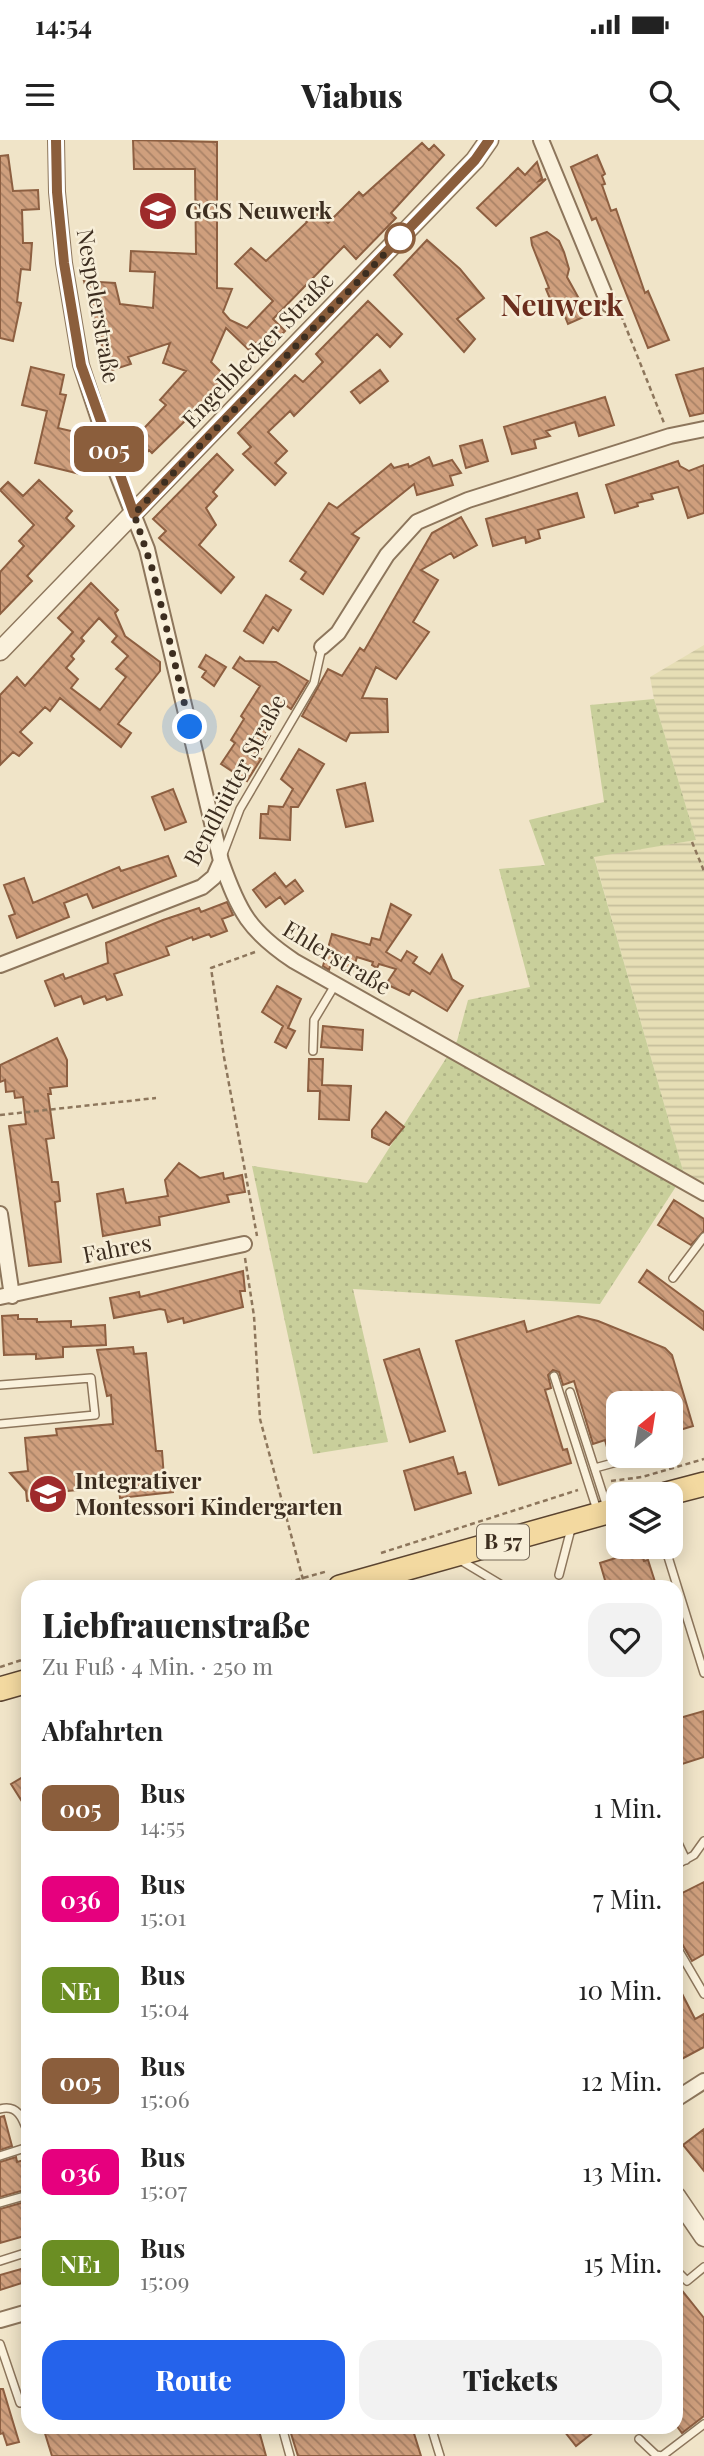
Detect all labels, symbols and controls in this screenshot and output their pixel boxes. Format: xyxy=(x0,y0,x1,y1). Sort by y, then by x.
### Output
text: 14:54 xyxy=(35,7,92,42)
text: Viabus xyxy=(301,73,403,116)
icon: menu xyxy=(21,76,59,114)
icon: search xyxy=(645,76,683,114)
school or university icon: GGS Neuwerk xyxy=(137,190,179,232)
place label: GGS Neuwerk xyxy=(185,194,333,225)
unlabelled marker xyxy=(385,223,415,253)
street label: Nespelerstraße xyxy=(71,226,128,385)
street label: Engelblecker Straße xyxy=(174,264,340,434)
district label: Neuwerk xyxy=(500,284,624,324)
line badge: 005 xyxy=(69,426,149,472)
text: 005 xyxy=(88,433,130,465)
street label: Bendhütter Straße xyxy=(175,688,292,870)
your location xyxy=(172,709,207,744)
street label: Ehlerstraße xyxy=(278,912,398,1001)
street label: Fahres xyxy=(80,1226,154,1269)
north arrow xyxy=(606,1391,682,1468)
map controls xyxy=(606,1391,683,1559)
place label: Integrativer Montessori Kindergarten xyxy=(75,1464,343,1521)
school or university icon: Integrativer Montessori Kindergarten xyxy=(27,1473,69,1515)
button: layers xyxy=(606,1482,683,1559)
road number: B 57 xyxy=(477,1524,529,1560)
text: Liebfrauenstraße xyxy=(42,1602,310,1646)
button: heart xyxy=(588,1603,662,1677)
text: Zu Fuß · 4 Min. · 250 m xyxy=(42,1650,273,1681)
text: Abfahrten xyxy=(42,1713,163,1748)
text: Bus xyxy=(140,1775,185,1810)
text: 1 Min. xyxy=(594,1790,662,1825)
text: 005 xyxy=(60,1792,101,1824)
text: 14:55 xyxy=(140,1810,185,1841)
text: Bus xyxy=(140,1866,185,1901)
text: 7 Min. xyxy=(593,1881,662,1916)
text: 036 xyxy=(60,1883,101,1915)
text: 15:01 xyxy=(140,1901,186,1932)
text: Bus xyxy=(140,1957,185,1992)
text: 10 Min. xyxy=(578,1972,662,2007)
text: NE1 xyxy=(60,1974,101,2006)
text: 15:04 xyxy=(140,1992,189,2023)
text: Bus xyxy=(140,2048,185,2083)
text: 12 Min. xyxy=(581,2063,662,2098)
text: 005 xyxy=(60,2065,101,2097)
text: 15:06 xyxy=(140,2083,190,2114)
text: Bus xyxy=(140,2139,185,2174)
text: 13 Min. xyxy=(582,2154,662,2189)
text: 036 xyxy=(60,2156,101,2188)
text: 15:07 xyxy=(140,2174,187,2205)
text: Bus xyxy=(140,2230,185,2265)
text: 15 Min. xyxy=(583,2245,662,2280)
text: NE1 xyxy=(60,2247,101,2279)
text: 15:09 xyxy=(140,2265,189,2296)
button: Route xyxy=(42,2340,345,2420)
button: Tickets xyxy=(359,2340,662,2420)

